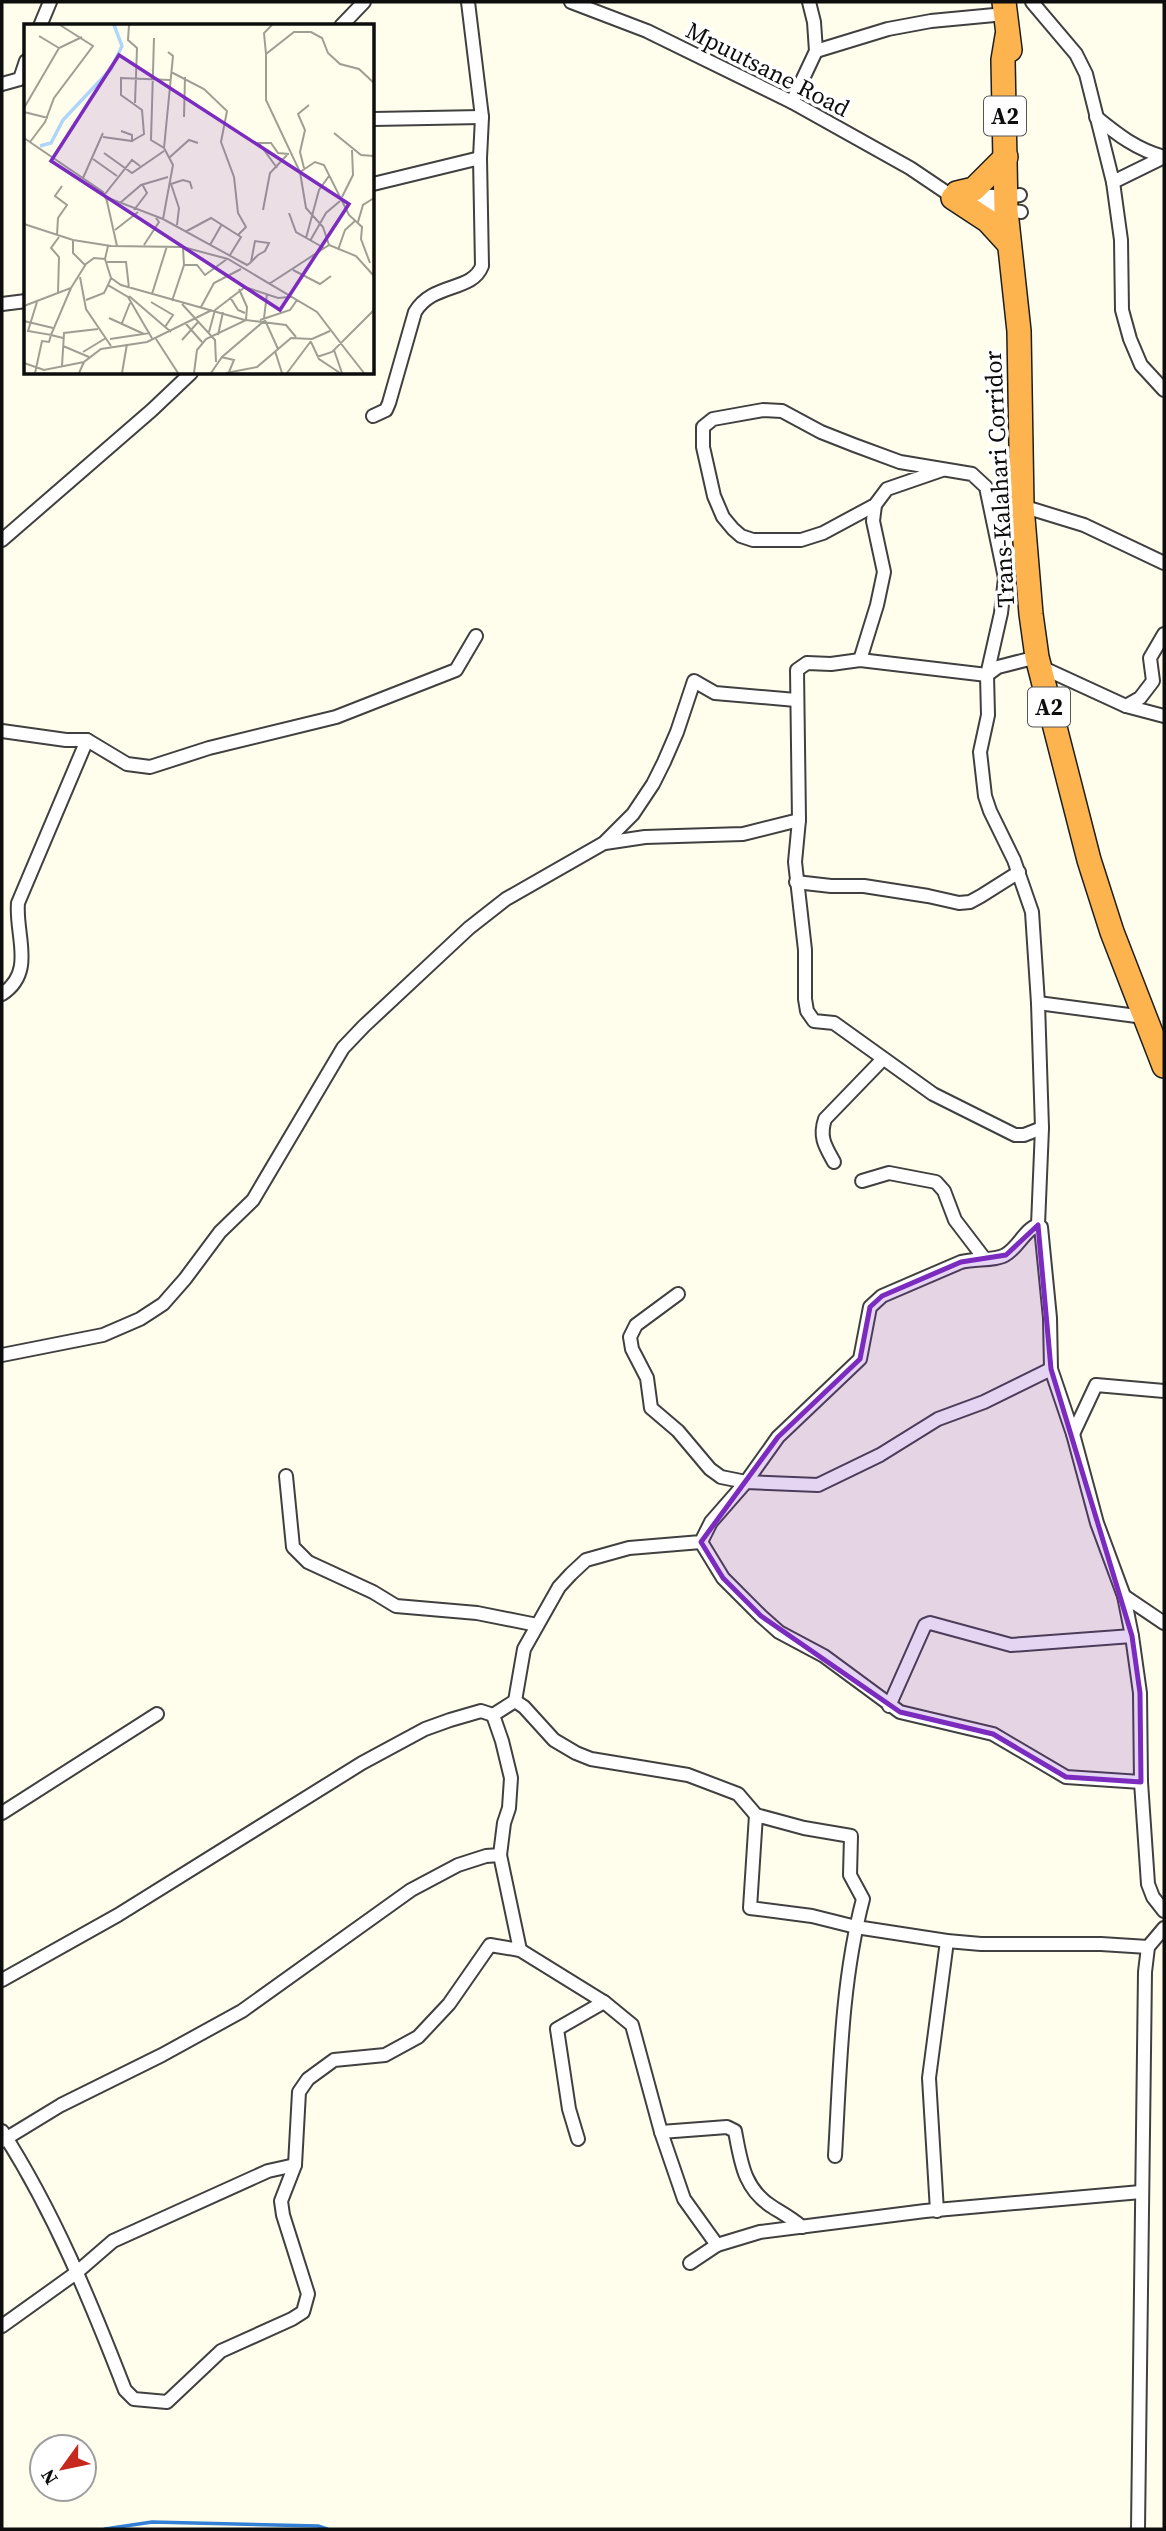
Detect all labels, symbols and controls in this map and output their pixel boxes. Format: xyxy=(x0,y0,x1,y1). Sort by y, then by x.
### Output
street label: Mpuutsane Road xyxy=(680,13,856,125)
inset map xyxy=(24,24,374,374)
road number: A2 xyxy=(984,97,1026,136)
street label: Trans-Kalahari Corridor xyxy=(976,350,1022,608)
road number: A2 xyxy=(1028,688,1070,726)
north arrow xyxy=(28,2433,98,2503)
text: N xyxy=(34,2464,63,2490)

